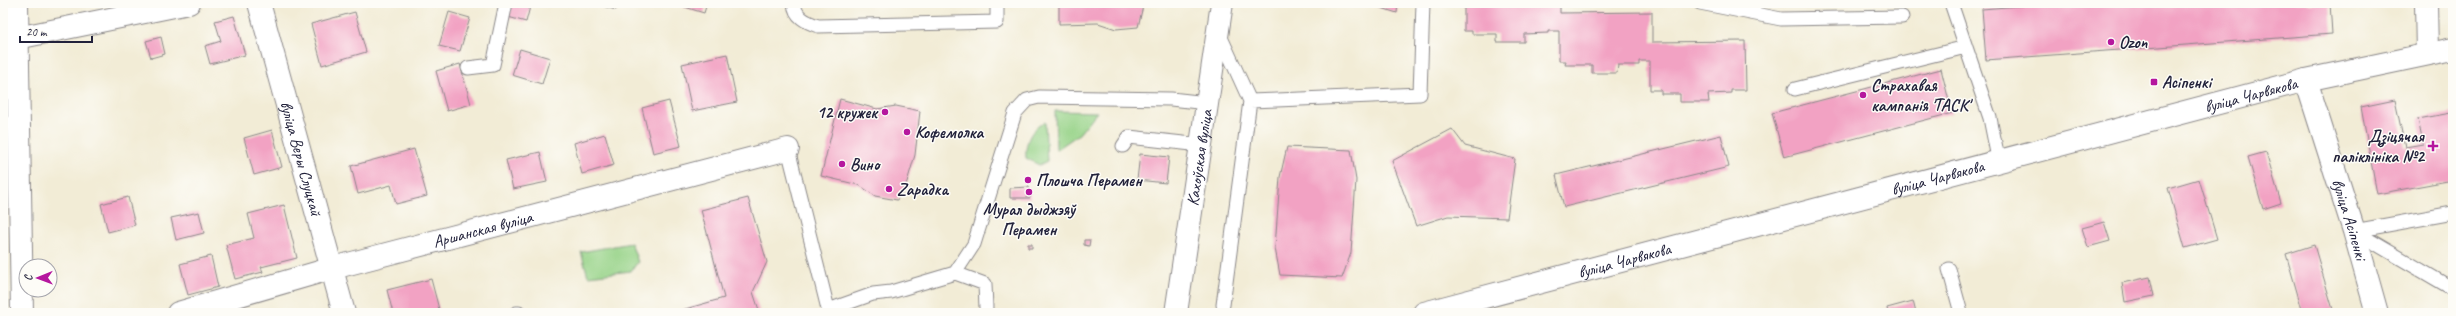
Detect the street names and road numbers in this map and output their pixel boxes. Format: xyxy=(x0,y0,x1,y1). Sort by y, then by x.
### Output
street label: вуліца Чарвякова xyxy=(2202,73,2300,117)
street label: вуліца Веры Слуцкай xyxy=(275,99,327,219)
street label: Кахоўская вуліца xyxy=(1182,107,1217,207)
street label: вуліца Чарвякова xyxy=(1889,155,1987,200)
street label: вуліца Асіпенкі xyxy=(2327,176,2372,264)
street label: Аршанская вуліца xyxy=(431,206,536,252)
street label: вуліца Чарвякова xyxy=(1576,238,1674,283)

